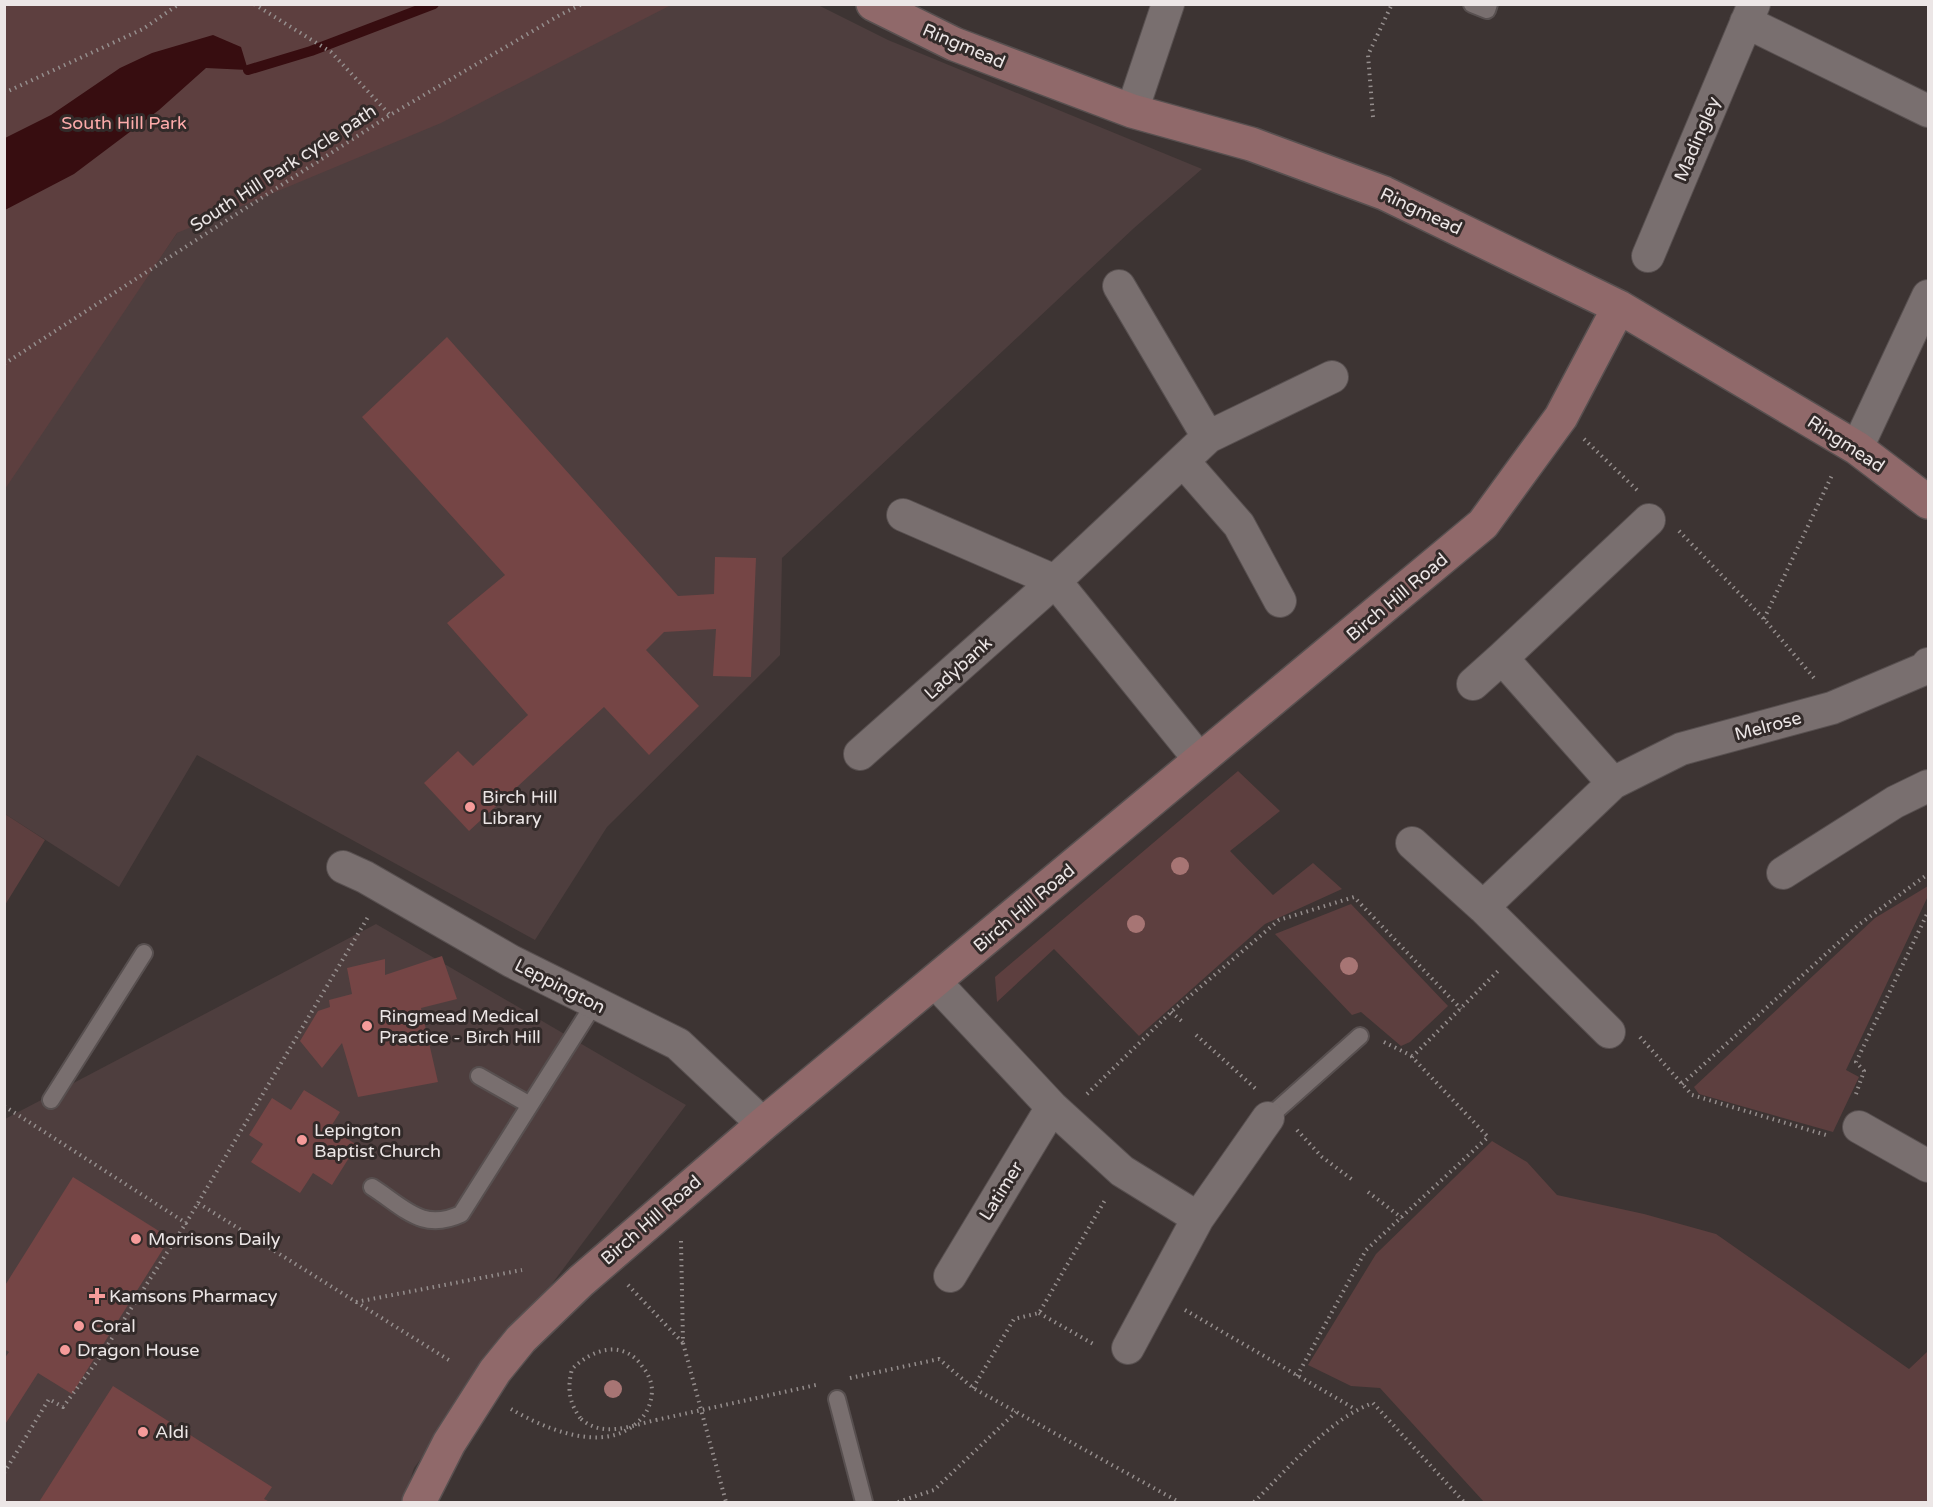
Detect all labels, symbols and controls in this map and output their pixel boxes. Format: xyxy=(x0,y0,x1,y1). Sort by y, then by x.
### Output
street label: Ringmead xyxy=(919,19,1009,73)
street label: Madingley xyxy=(1669,93,1725,185)
street label: South Hill Park cycle path xyxy=(186,100,380,236)
park label: South Hill Park xyxy=(61,112,187,134)
street label: Ringmead xyxy=(1377,182,1465,240)
street label: Ringmead xyxy=(1803,411,1889,477)
street label: Birch Hill Road xyxy=(1342,548,1452,646)
street label: Ladybank xyxy=(920,632,997,704)
street label: Melrose xyxy=(1732,707,1804,745)
place label: Birch Hill Library xyxy=(482,786,558,829)
marker: Birch Hill Library xyxy=(463,800,477,814)
street label: Birch Hill Road xyxy=(969,859,1079,957)
street label: Leppington xyxy=(511,954,609,1018)
place label: Ringmead Medical Practice - Birch Hill xyxy=(379,1005,541,1048)
marker: Ringmead Medical Practice - Birch Hill xyxy=(360,1019,374,1033)
place label: Lepington Baptist Church xyxy=(314,1119,441,1162)
marker: Lepington Baptist Church xyxy=(295,1133,309,1147)
street label: Latimer xyxy=(974,1157,1028,1224)
street label: Birch Hill Road xyxy=(596,1171,706,1269)
place label: Morrisons Daily xyxy=(148,1228,281,1250)
marker: Morrisons Daily xyxy=(129,1232,143,1246)
place label: Kamsons Pharmacy xyxy=(109,1285,278,1307)
marker: Kamsons Pharmacy xyxy=(90,1289,104,1303)
place label: Coral xyxy=(91,1315,136,1337)
marker: Coral xyxy=(72,1319,86,1333)
place label: Dragon House xyxy=(77,1339,199,1361)
marker: Dragon House xyxy=(58,1343,72,1357)
place label: Aldi xyxy=(155,1421,189,1443)
marker: Aldi xyxy=(136,1425,150,1439)

